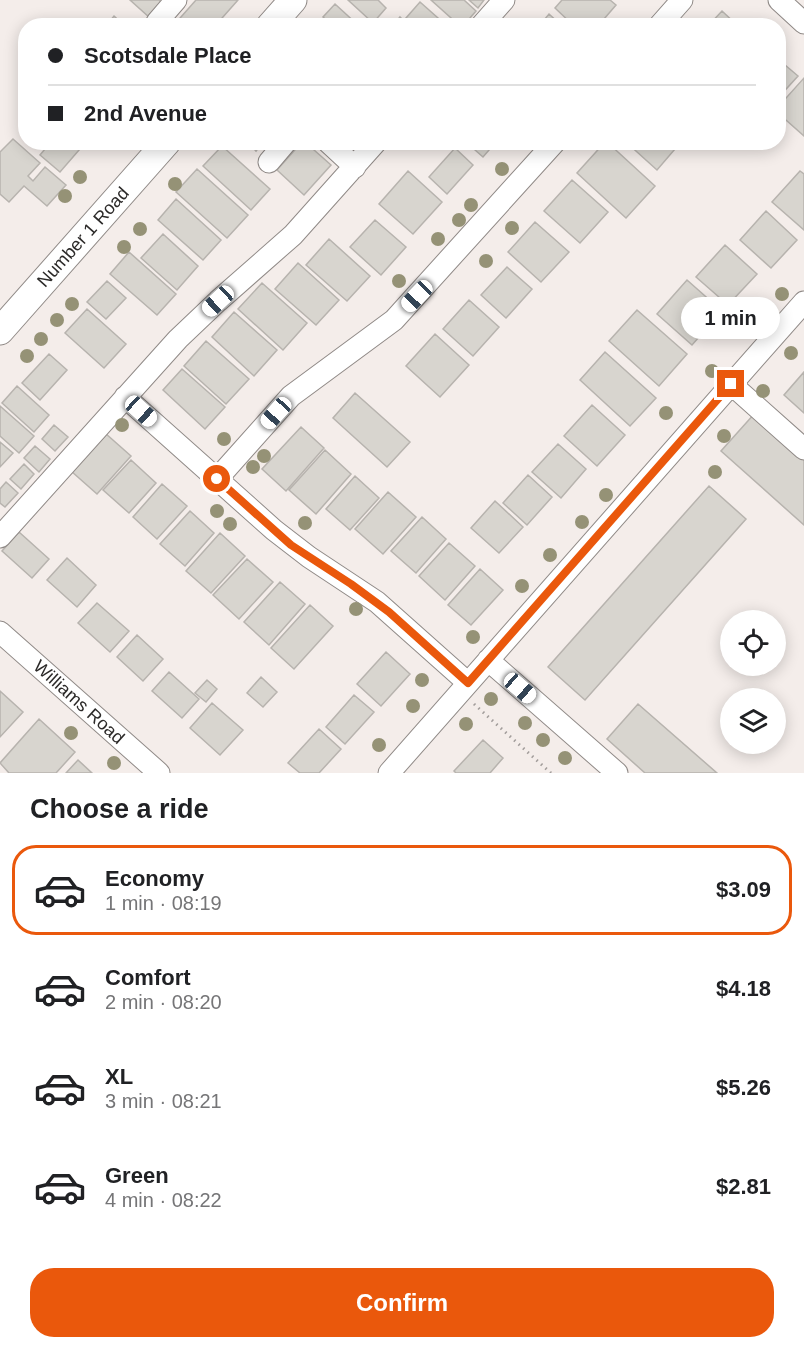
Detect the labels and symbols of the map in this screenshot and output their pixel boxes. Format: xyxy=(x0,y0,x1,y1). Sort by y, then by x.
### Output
street label: Number 1 Road xyxy=(33,183,133,291)
car xyxy=(398,277,436,315)
car xyxy=(199,282,237,320)
callout: 1 min xyxy=(682,297,780,339)
route end xyxy=(717,370,744,397)
car xyxy=(122,392,160,430)
car xyxy=(257,394,295,432)
route start xyxy=(203,465,230,492)
street label: Williams Road xyxy=(30,656,128,748)
car xyxy=(501,669,539,707)

